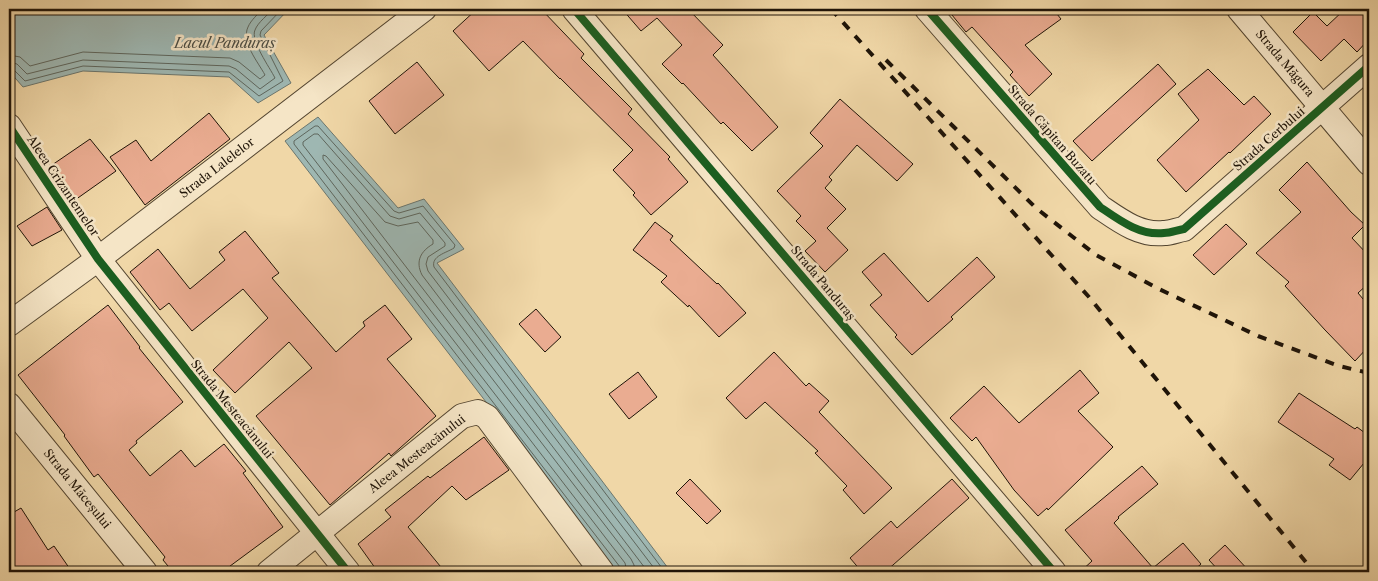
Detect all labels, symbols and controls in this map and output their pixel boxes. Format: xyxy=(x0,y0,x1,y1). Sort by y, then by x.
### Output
street label: Strada Măgura xyxy=(1253,26,1318,100)
water label: Lacul Panduraș xyxy=(173,34,277,53)
street label: Strada Căpitan Buzatu xyxy=(1005,82,1100,188)
street label: Strada Cerbului xyxy=(1230,103,1308,174)
street label: Aleea Crizantemelor xyxy=(24,132,103,239)
street label: Strada Lalelelor xyxy=(176,134,257,201)
street label: Strada Panduraș xyxy=(787,242,859,324)
street label: Strada Mesteacănului xyxy=(188,356,277,461)
street label: Aleea Mesteacănului xyxy=(365,411,468,497)
street label: Strada Măceșului xyxy=(41,446,115,532)

